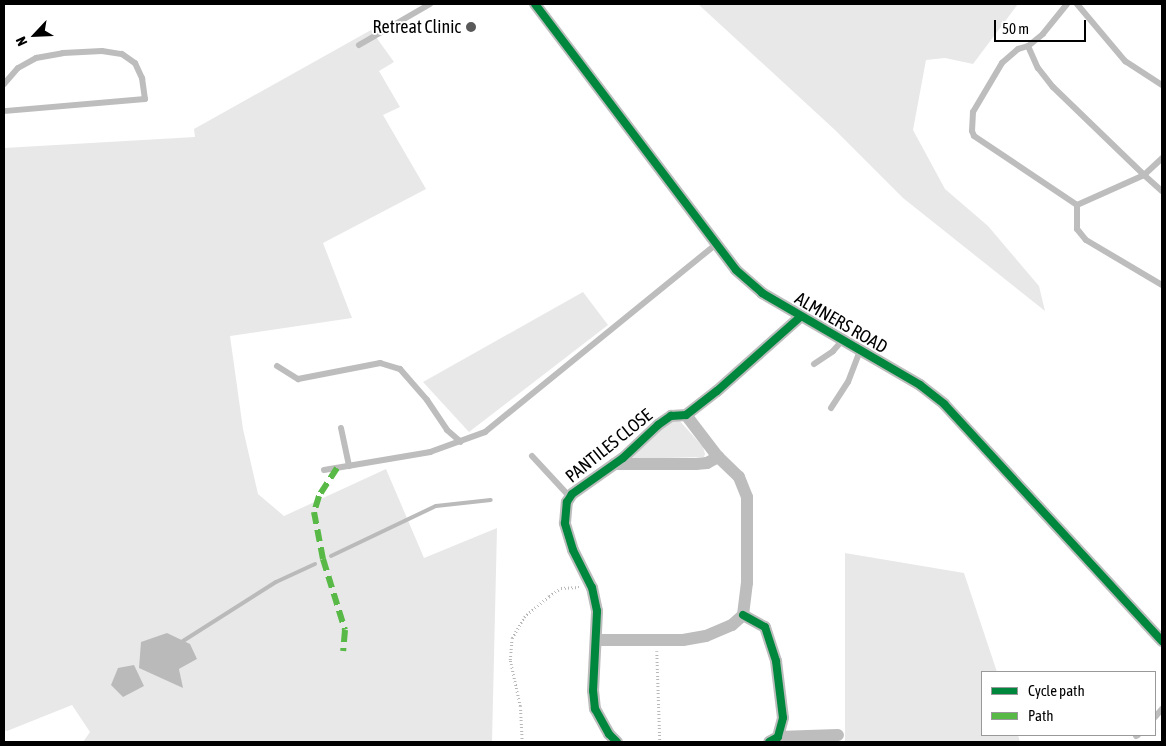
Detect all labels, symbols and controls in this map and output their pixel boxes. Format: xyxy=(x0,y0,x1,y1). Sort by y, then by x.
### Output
north arrow xyxy=(10,10,60,60)
scale bar xyxy=(996,10,1088,42)
place label: Retreat Clinic xyxy=(373,16,461,38)
text: 50 m xyxy=(1002,20,1029,37)
marker: Retreat Clinic xyxy=(465,21,477,33)
text: N xyxy=(12,34,30,48)
street label: ALMNERS ROAD xyxy=(791,288,891,358)
street label: PANTILES CLOSE xyxy=(561,405,657,487)
legend xyxy=(981,671,1156,736)
text: Cycle path xyxy=(1028,682,1085,699)
text: Path xyxy=(1028,707,1054,724)

